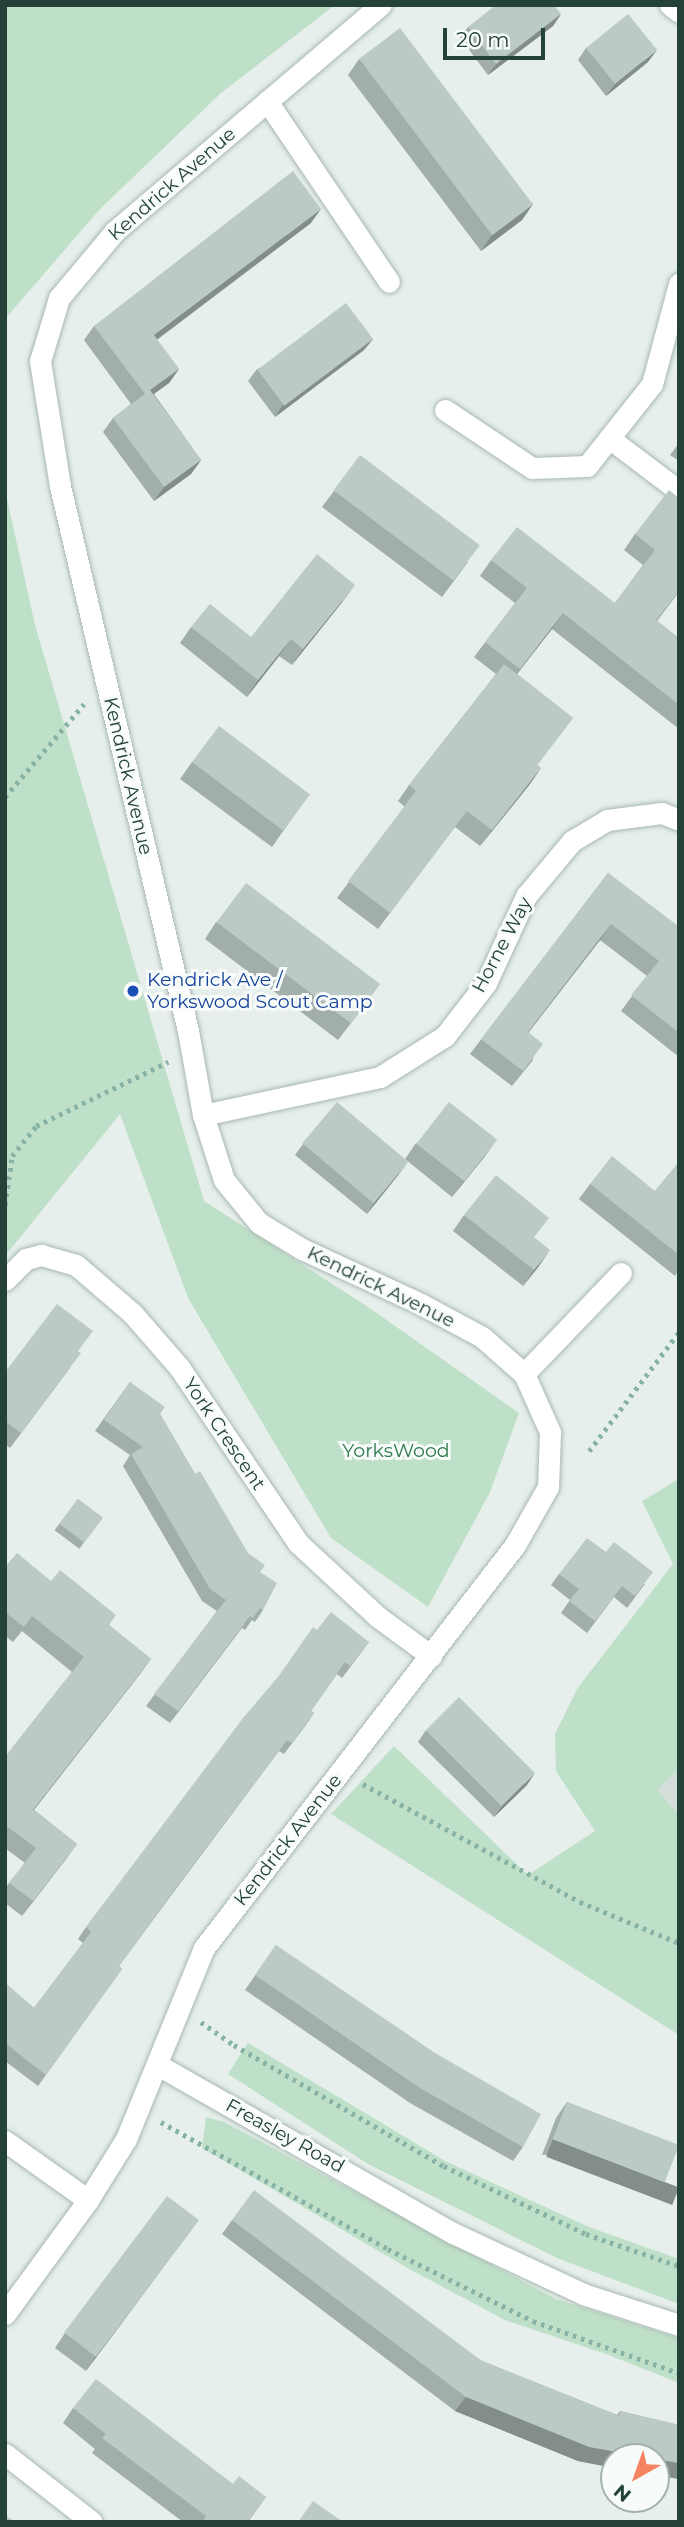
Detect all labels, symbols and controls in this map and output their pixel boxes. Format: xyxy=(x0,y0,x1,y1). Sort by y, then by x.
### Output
scale bar xyxy=(446,14,548,58)
text: 20 m xyxy=(456,27,510,52)
street label: Kendrick Avenue xyxy=(104,122,240,246)
street label: Kendrick Avenue xyxy=(99,695,157,857)
street label: Horne Way xyxy=(467,893,537,997)
place label: Kendrick Ave / Yorkswood Scout Camp xyxy=(147,969,373,1013)
marker: Kendrick Ave / Yorkswood Scout Camp xyxy=(125,983,141,999)
street label: Kendrick Avenue xyxy=(303,1241,459,1333)
street label: York Crescent xyxy=(178,1373,270,1495)
park label: YorksWood xyxy=(342,1440,450,1462)
street label: Kendrick Avenue xyxy=(229,1769,347,1911)
street label: Freasley Road xyxy=(222,2094,348,2178)
north arrow xyxy=(600,2443,670,2513)
text: N xyxy=(609,2479,636,2507)

